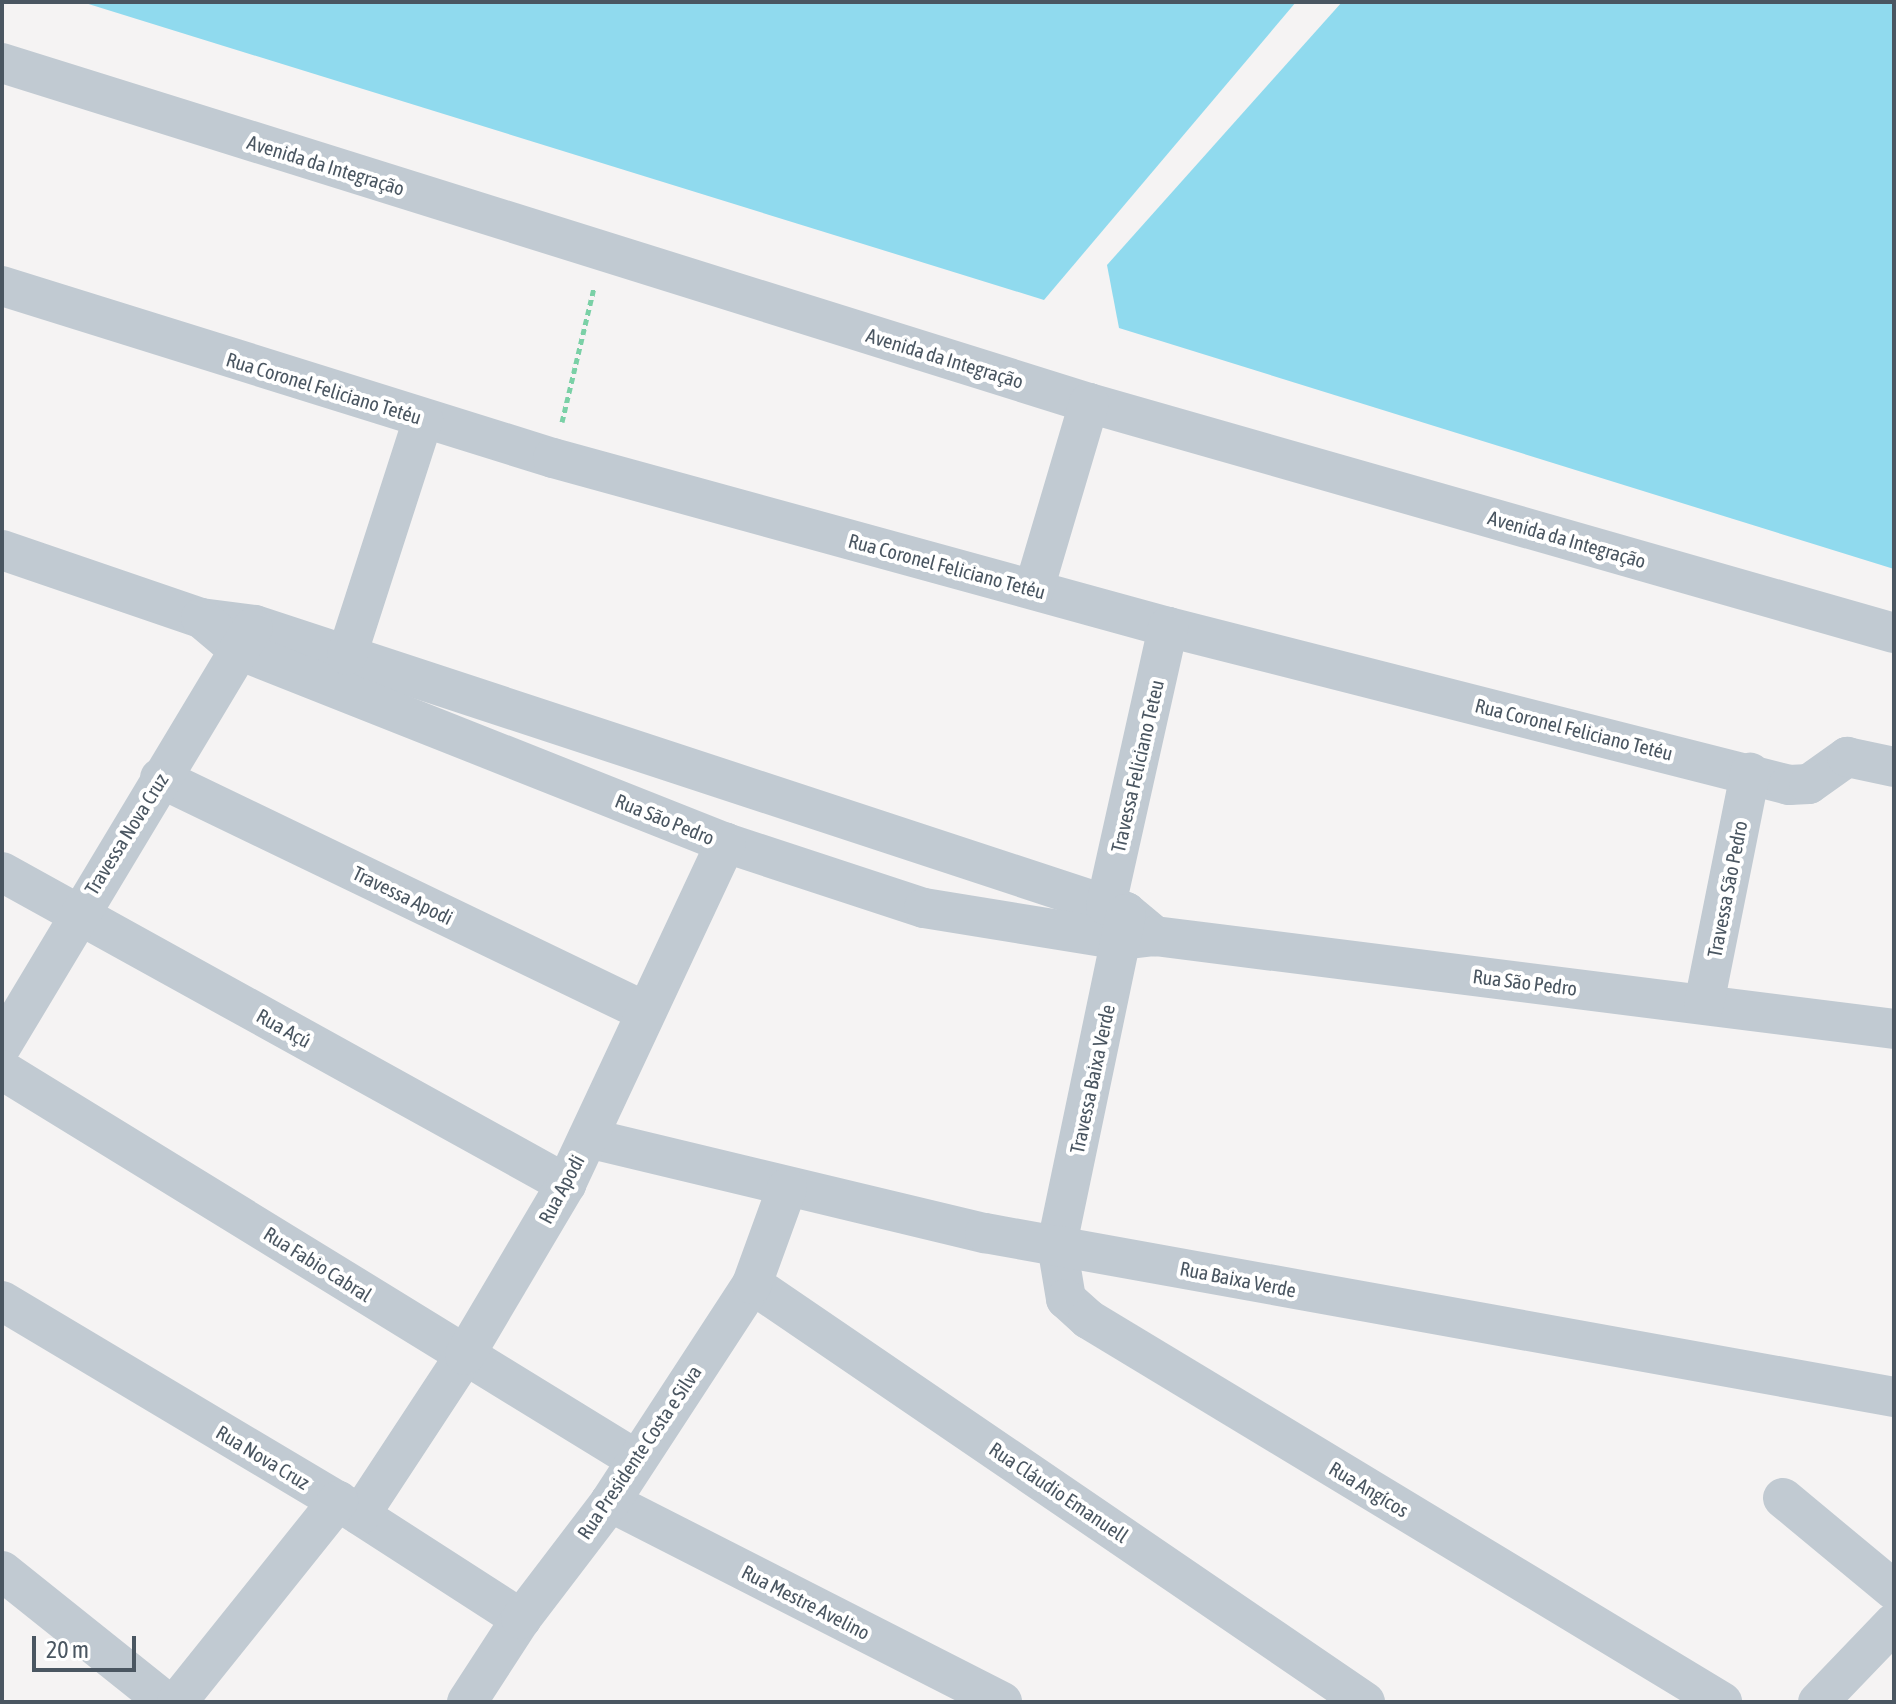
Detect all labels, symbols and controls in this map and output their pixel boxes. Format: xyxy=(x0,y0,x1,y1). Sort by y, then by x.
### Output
street label: Avenida da Integração xyxy=(244,130,408,200)
street label: Avenida da Integração xyxy=(863,323,1027,393)
street label: Rua Coronel Feliciano Tetéu xyxy=(223,347,425,429)
street label: Avenida da Integração xyxy=(1485,505,1649,573)
street label: Rua Coronel Feliciano Tetéu xyxy=(846,528,1048,604)
street label: Travessa Feliciano Teteu xyxy=(1105,677,1169,855)
street label: Rua Coronel Feliciano Tetéu xyxy=(1473,693,1675,765)
street label: Travessa Nova Cruz xyxy=(79,769,173,899)
street label: Rua São Pedro xyxy=(612,788,718,850)
street label: Travessa São Pedro xyxy=(1702,819,1752,959)
street label: Travessa Apodi xyxy=(349,860,457,930)
street label: Rua São Pedro xyxy=(1471,964,1579,1000)
street label: Travessa Baixa Verde xyxy=(1064,1002,1120,1156)
street label: Rua Açú xyxy=(253,1003,315,1053)
street label: Rua Apodi xyxy=(533,1150,589,1228)
street label: Rua Fabio Cabral xyxy=(260,1221,376,1307)
street label: Rua Baixa Verde xyxy=(1178,1256,1298,1302)
street label: Rua Presidente Costa e Silva xyxy=(572,1361,706,1543)
street label: Rua Nova Cruz xyxy=(212,1420,314,1494)
street label: Rua Cláudio Emanuell xyxy=(985,1437,1133,1547)
street label: Rua Angícos xyxy=(1325,1456,1413,1522)
street label: Rua Mestre Avelino xyxy=(738,1559,874,1645)
scale bar xyxy=(36,1620,140,1670)
text: 20 m xyxy=(46,1636,89,1663)

